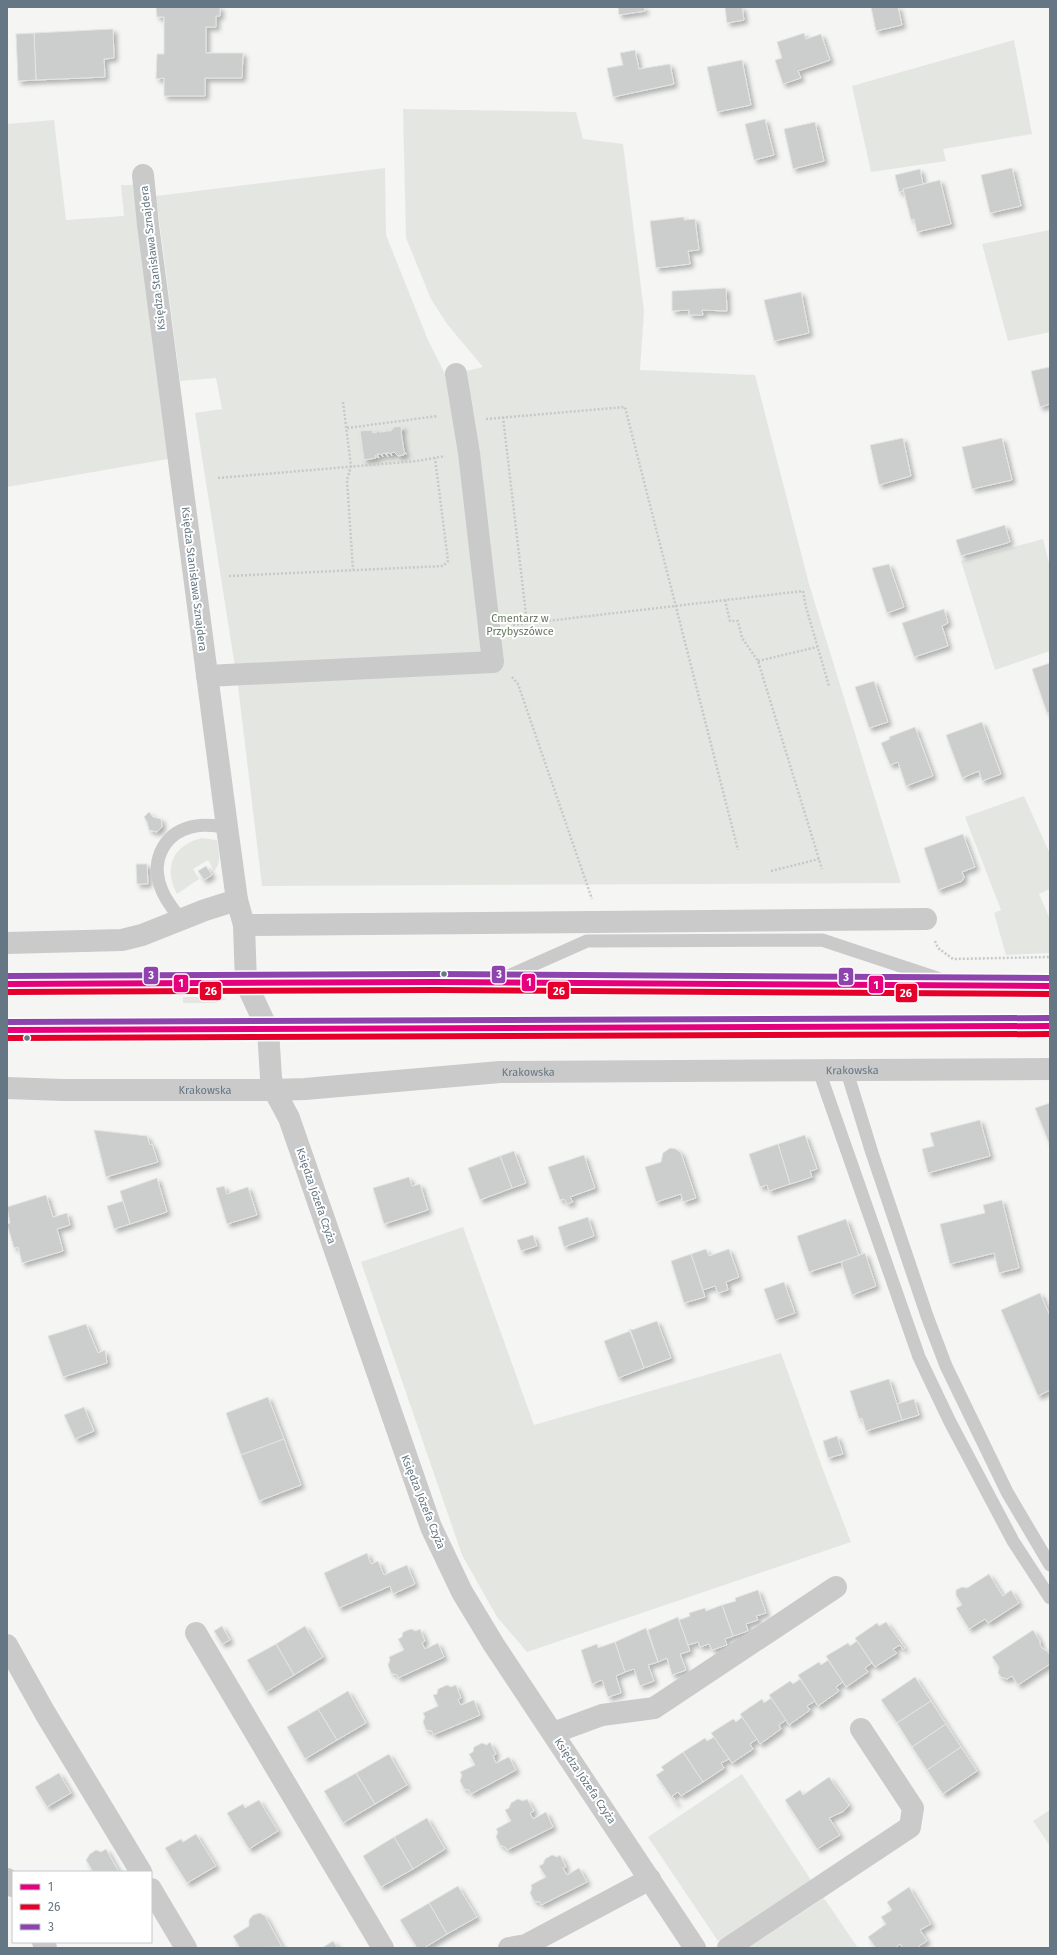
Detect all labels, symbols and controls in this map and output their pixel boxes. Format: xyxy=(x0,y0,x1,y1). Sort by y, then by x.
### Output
street label: Księdza Stanisława Sznajdera xyxy=(138,185,168,331)
street label: Księdza Stanisława Sznajdera xyxy=(179,506,209,652)
park label: Cmentarz w Przybyszówce xyxy=(486,612,554,638)
line badge: 3 xyxy=(491,965,506,984)
line badge: 3 xyxy=(143,966,159,985)
line badge: 3 xyxy=(838,967,854,986)
text: 3 xyxy=(495,968,502,981)
text: 3 xyxy=(147,969,154,982)
unlabelled marker xyxy=(439,969,449,979)
text: 3 xyxy=(842,971,849,984)
line badge: 1 xyxy=(521,973,536,992)
line badge: 1 xyxy=(173,974,189,993)
line badge: 1 xyxy=(868,975,884,994)
text: 1 xyxy=(526,976,532,989)
text: 1 xyxy=(178,977,184,990)
text: 1 xyxy=(873,979,879,992)
line badge: 26 xyxy=(199,981,222,1001)
line badge: 26 xyxy=(547,981,570,1000)
line badge: 26 xyxy=(895,983,918,1003)
text: 26 xyxy=(205,985,217,998)
text: 26 xyxy=(553,985,565,998)
text: 26 xyxy=(900,987,912,1000)
unlabelled marker xyxy=(22,1033,32,1043)
street label: Krakowska xyxy=(826,1063,879,1077)
street label: Krakowska xyxy=(502,1065,555,1078)
street label: Krakowska xyxy=(179,1084,231,1097)
street label: Księdza Józefa Czyża xyxy=(293,1146,339,1246)
street label: Księdza Józefa Czyża xyxy=(398,1453,448,1551)
street label: Księdza Józefa Czyża xyxy=(551,1736,619,1826)
legend xyxy=(12,1871,152,1943)
text: 1 xyxy=(48,1880,53,1894)
text: 26 xyxy=(48,1900,60,1914)
text: 3 xyxy=(48,1920,54,1934)

